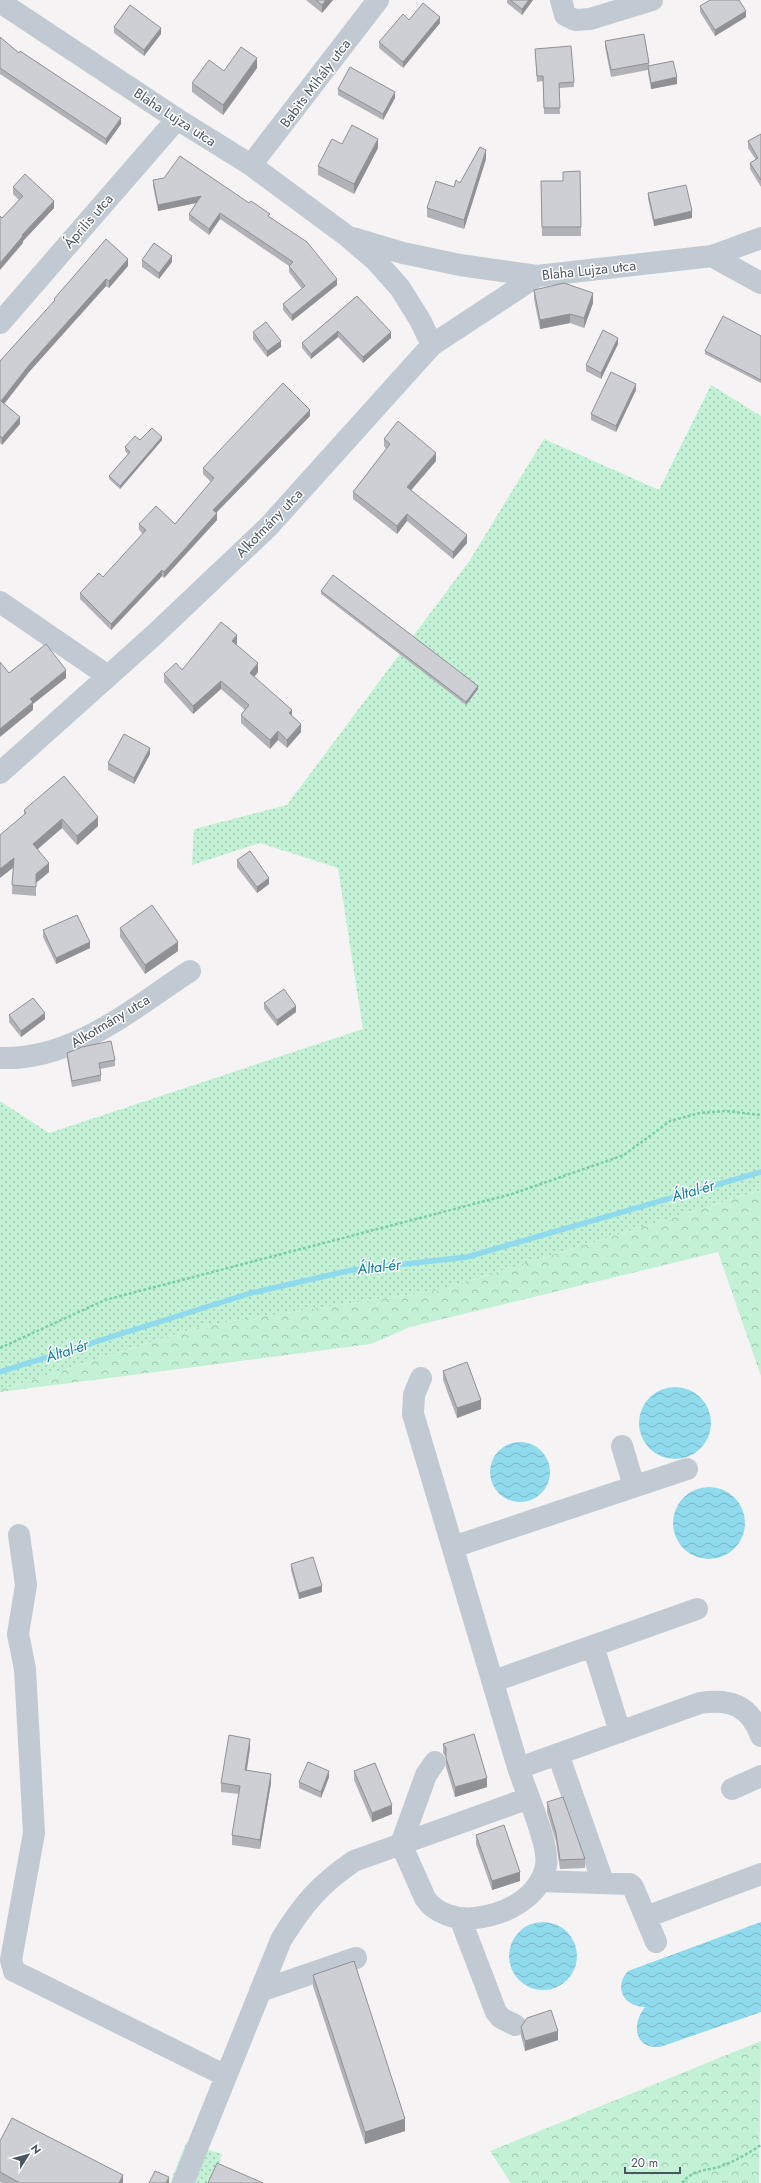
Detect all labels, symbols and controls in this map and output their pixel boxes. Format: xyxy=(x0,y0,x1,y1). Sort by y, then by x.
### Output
street label: Babits Mihály utca xyxy=(275,35,355,131)
street label: Blaha Lujza utca xyxy=(130,83,220,151)
street label: Április utca xyxy=(59,189,117,253)
street label: Blaha Lujza utca xyxy=(541,255,637,285)
street label: Alkotmány utca xyxy=(231,484,307,562)
street label: Alkotmány utca xyxy=(67,990,153,1052)
water label: Által-ér xyxy=(668,1174,718,1208)
water label: Által-ér xyxy=(355,1253,403,1281)
water label: Által-ér xyxy=(42,1333,92,1369)
north arrow xyxy=(8,2135,48,2175)
text: N xyxy=(27,2141,45,2157)
scale bar xyxy=(625,2149,680,2175)
text: 20 m xyxy=(631,2154,658,2172)

